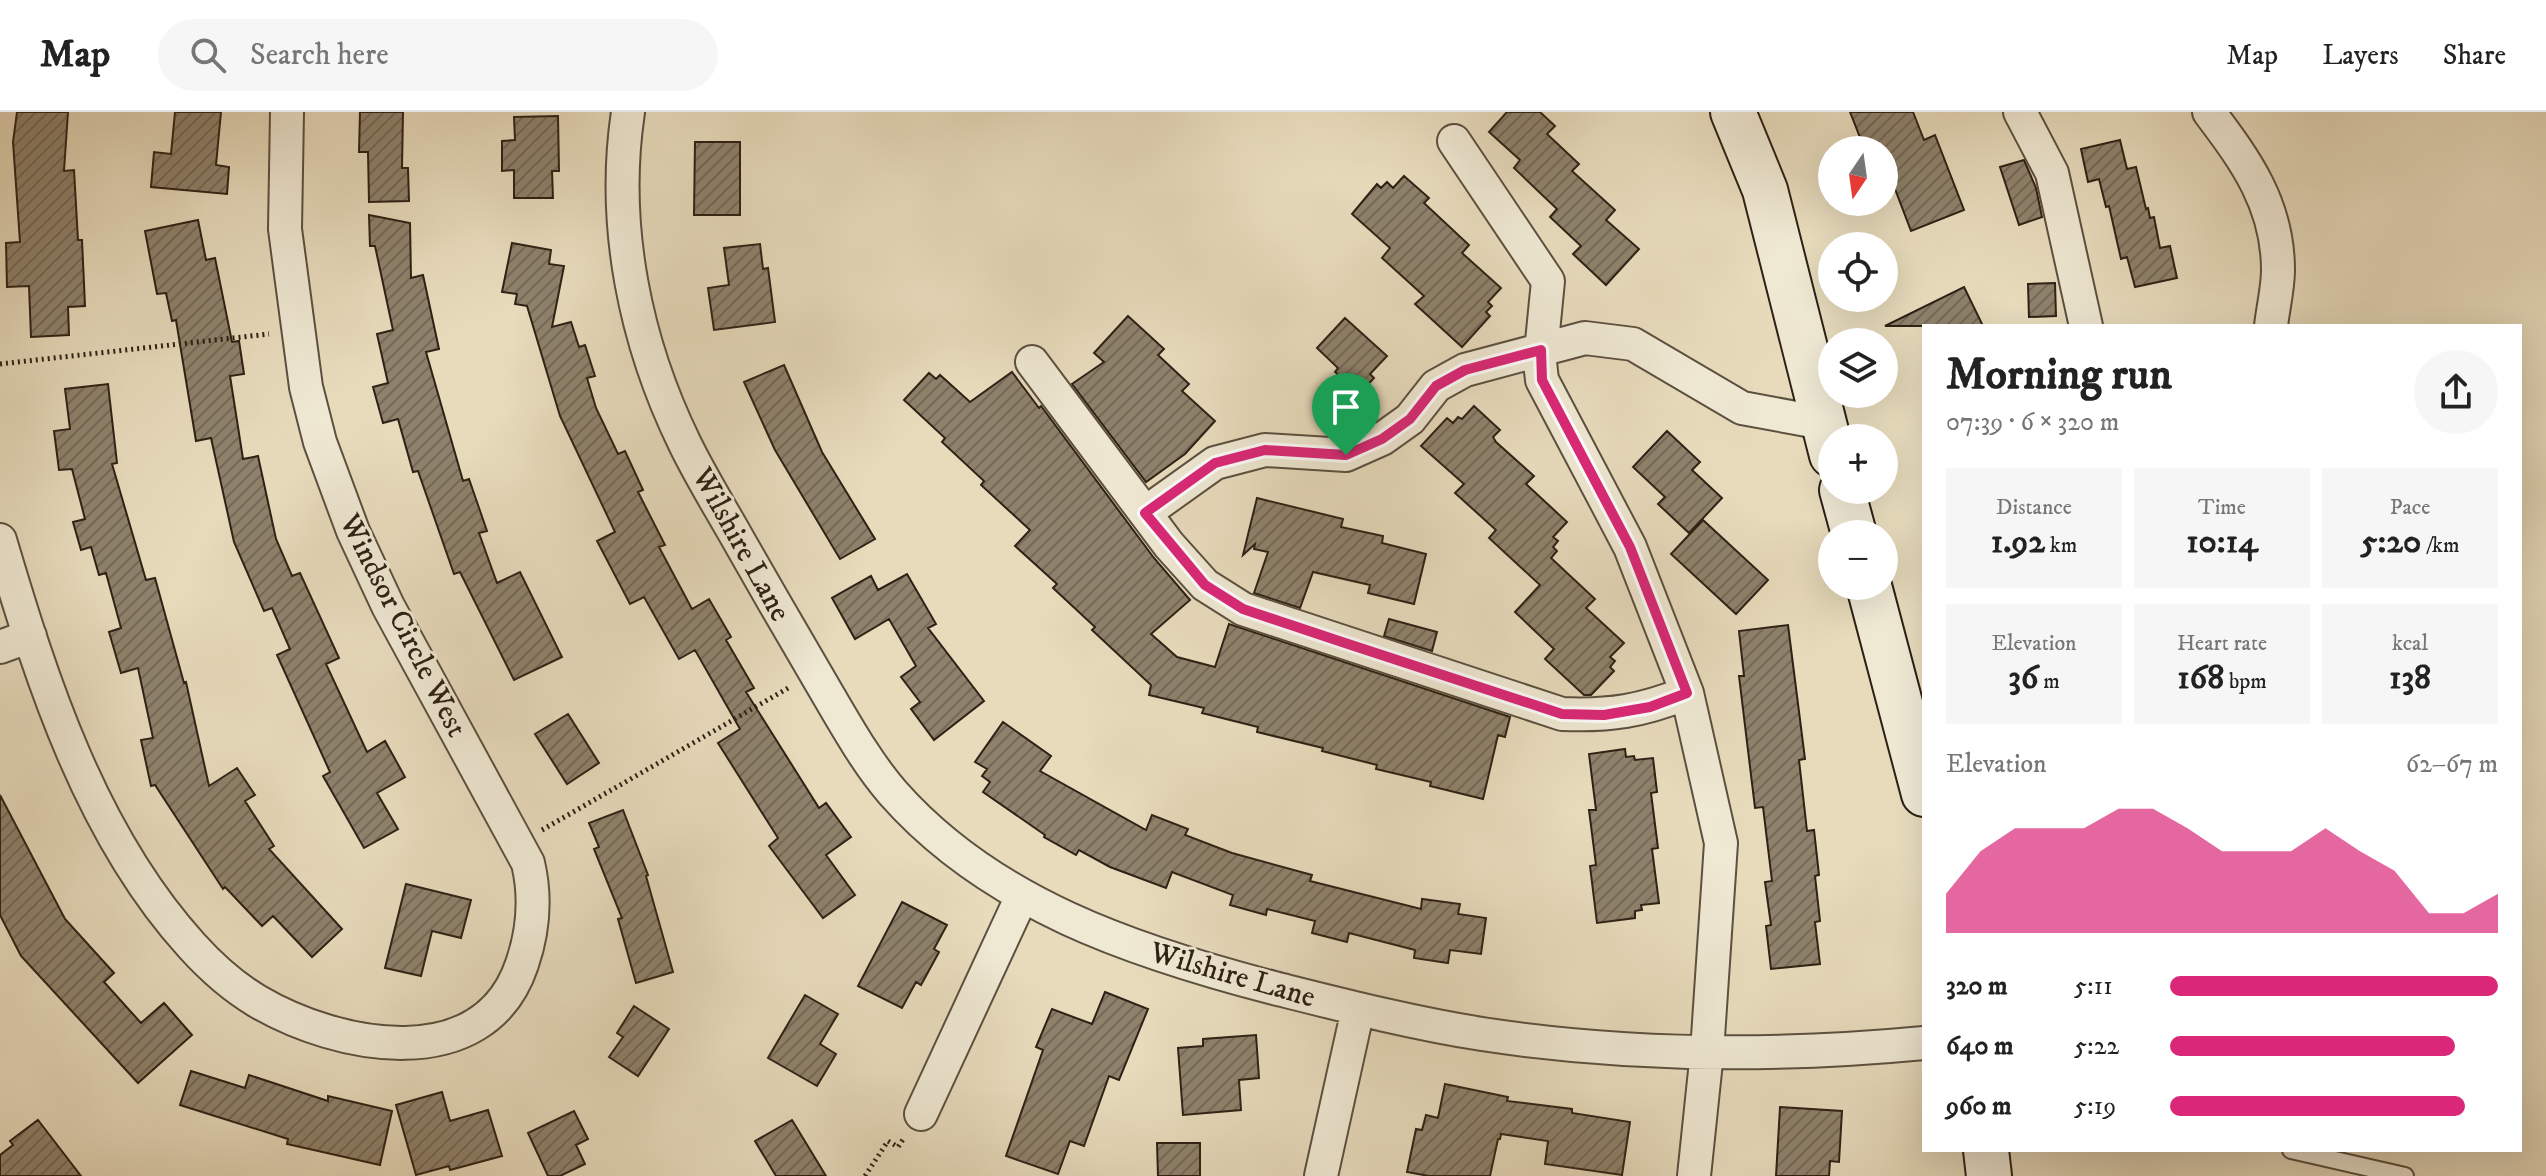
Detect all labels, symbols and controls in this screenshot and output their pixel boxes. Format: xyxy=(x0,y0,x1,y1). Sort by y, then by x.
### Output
search box xyxy=(158,19,718,91)
text: Map xyxy=(40,31,110,79)
icon: search xyxy=(186,33,230,77)
text: Search here xyxy=(250,37,389,74)
text: Map xyxy=(2227,38,2278,73)
text: Layers xyxy=(2322,38,2399,73)
text: Share xyxy=(2443,38,2506,73)
north arrow xyxy=(1818,136,1898,216)
map controls xyxy=(1818,136,1898,600)
button: locate xyxy=(1818,232,1898,312)
button: layers xyxy=(1818,328,1898,408)
text: Morning run xyxy=(1946,348,2172,403)
button: share xyxy=(2414,350,2498,434)
pin xyxy=(1312,373,1380,455)
icon: arrive xyxy=(1324,385,1368,429)
text: 07:39 · 6 × 320 m xyxy=(1946,406,2119,439)
button: + xyxy=(1818,424,1898,504)
street label: Wilshire Lane xyxy=(683,461,798,628)
text: Distance xyxy=(1996,494,2072,521)
text: Time xyxy=(2198,494,2246,521)
text: Pace xyxy=(2390,494,2430,521)
street label: Windsor Circle West xyxy=(330,507,475,743)
button: − xyxy=(1818,520,1898,600)
text: 1.92 xyxy=(1991,521,2045,563)
text: 10:14 xyxy=(2186,521,2258,563)
text: 5:20 xyxy=(2361,521,2421,563)
text: km xyxy=(2045,532,2077,559)
text: /km xyxy=(2421,532,2459,559)
text: Elevation xyxy=(1991,630,2077,657)
text: Heart rate xyxy=(2177,630,2267,657)
text: kcal xyxy=(2392,630,2428,657)
text: 36 xyxy=(2008,657,2039,699)
text: 168 xyxy=(2177,657,2224,699)
text: 138 xyxy=(2389,657,2431,699)
text: m xyxy=(2039,668,2060,695)
text: bpm xyxy=(2224,668,2267,695)
text: Elevation xyxy=(1946,748,2047,781)
text: 62–67 m xyxy=(2406,748,2498,781)
street label: Wilshire Lane xyxy=(1145,934,1319,1017)
text: 320 m xyxy=(1946,970,2008,1003)
text: 5:11 xyxy=(2074,970,2113,1003)
text: 640 m xyxy=(1946,1030,2014,1063)
text: 5:22 xyxy=(2074,1030,2119,1063)
text: 960 m xyxy=(1946,1090,2012,1123)
text: 5:19 xyxy=(2074,1090,2116,1123)

